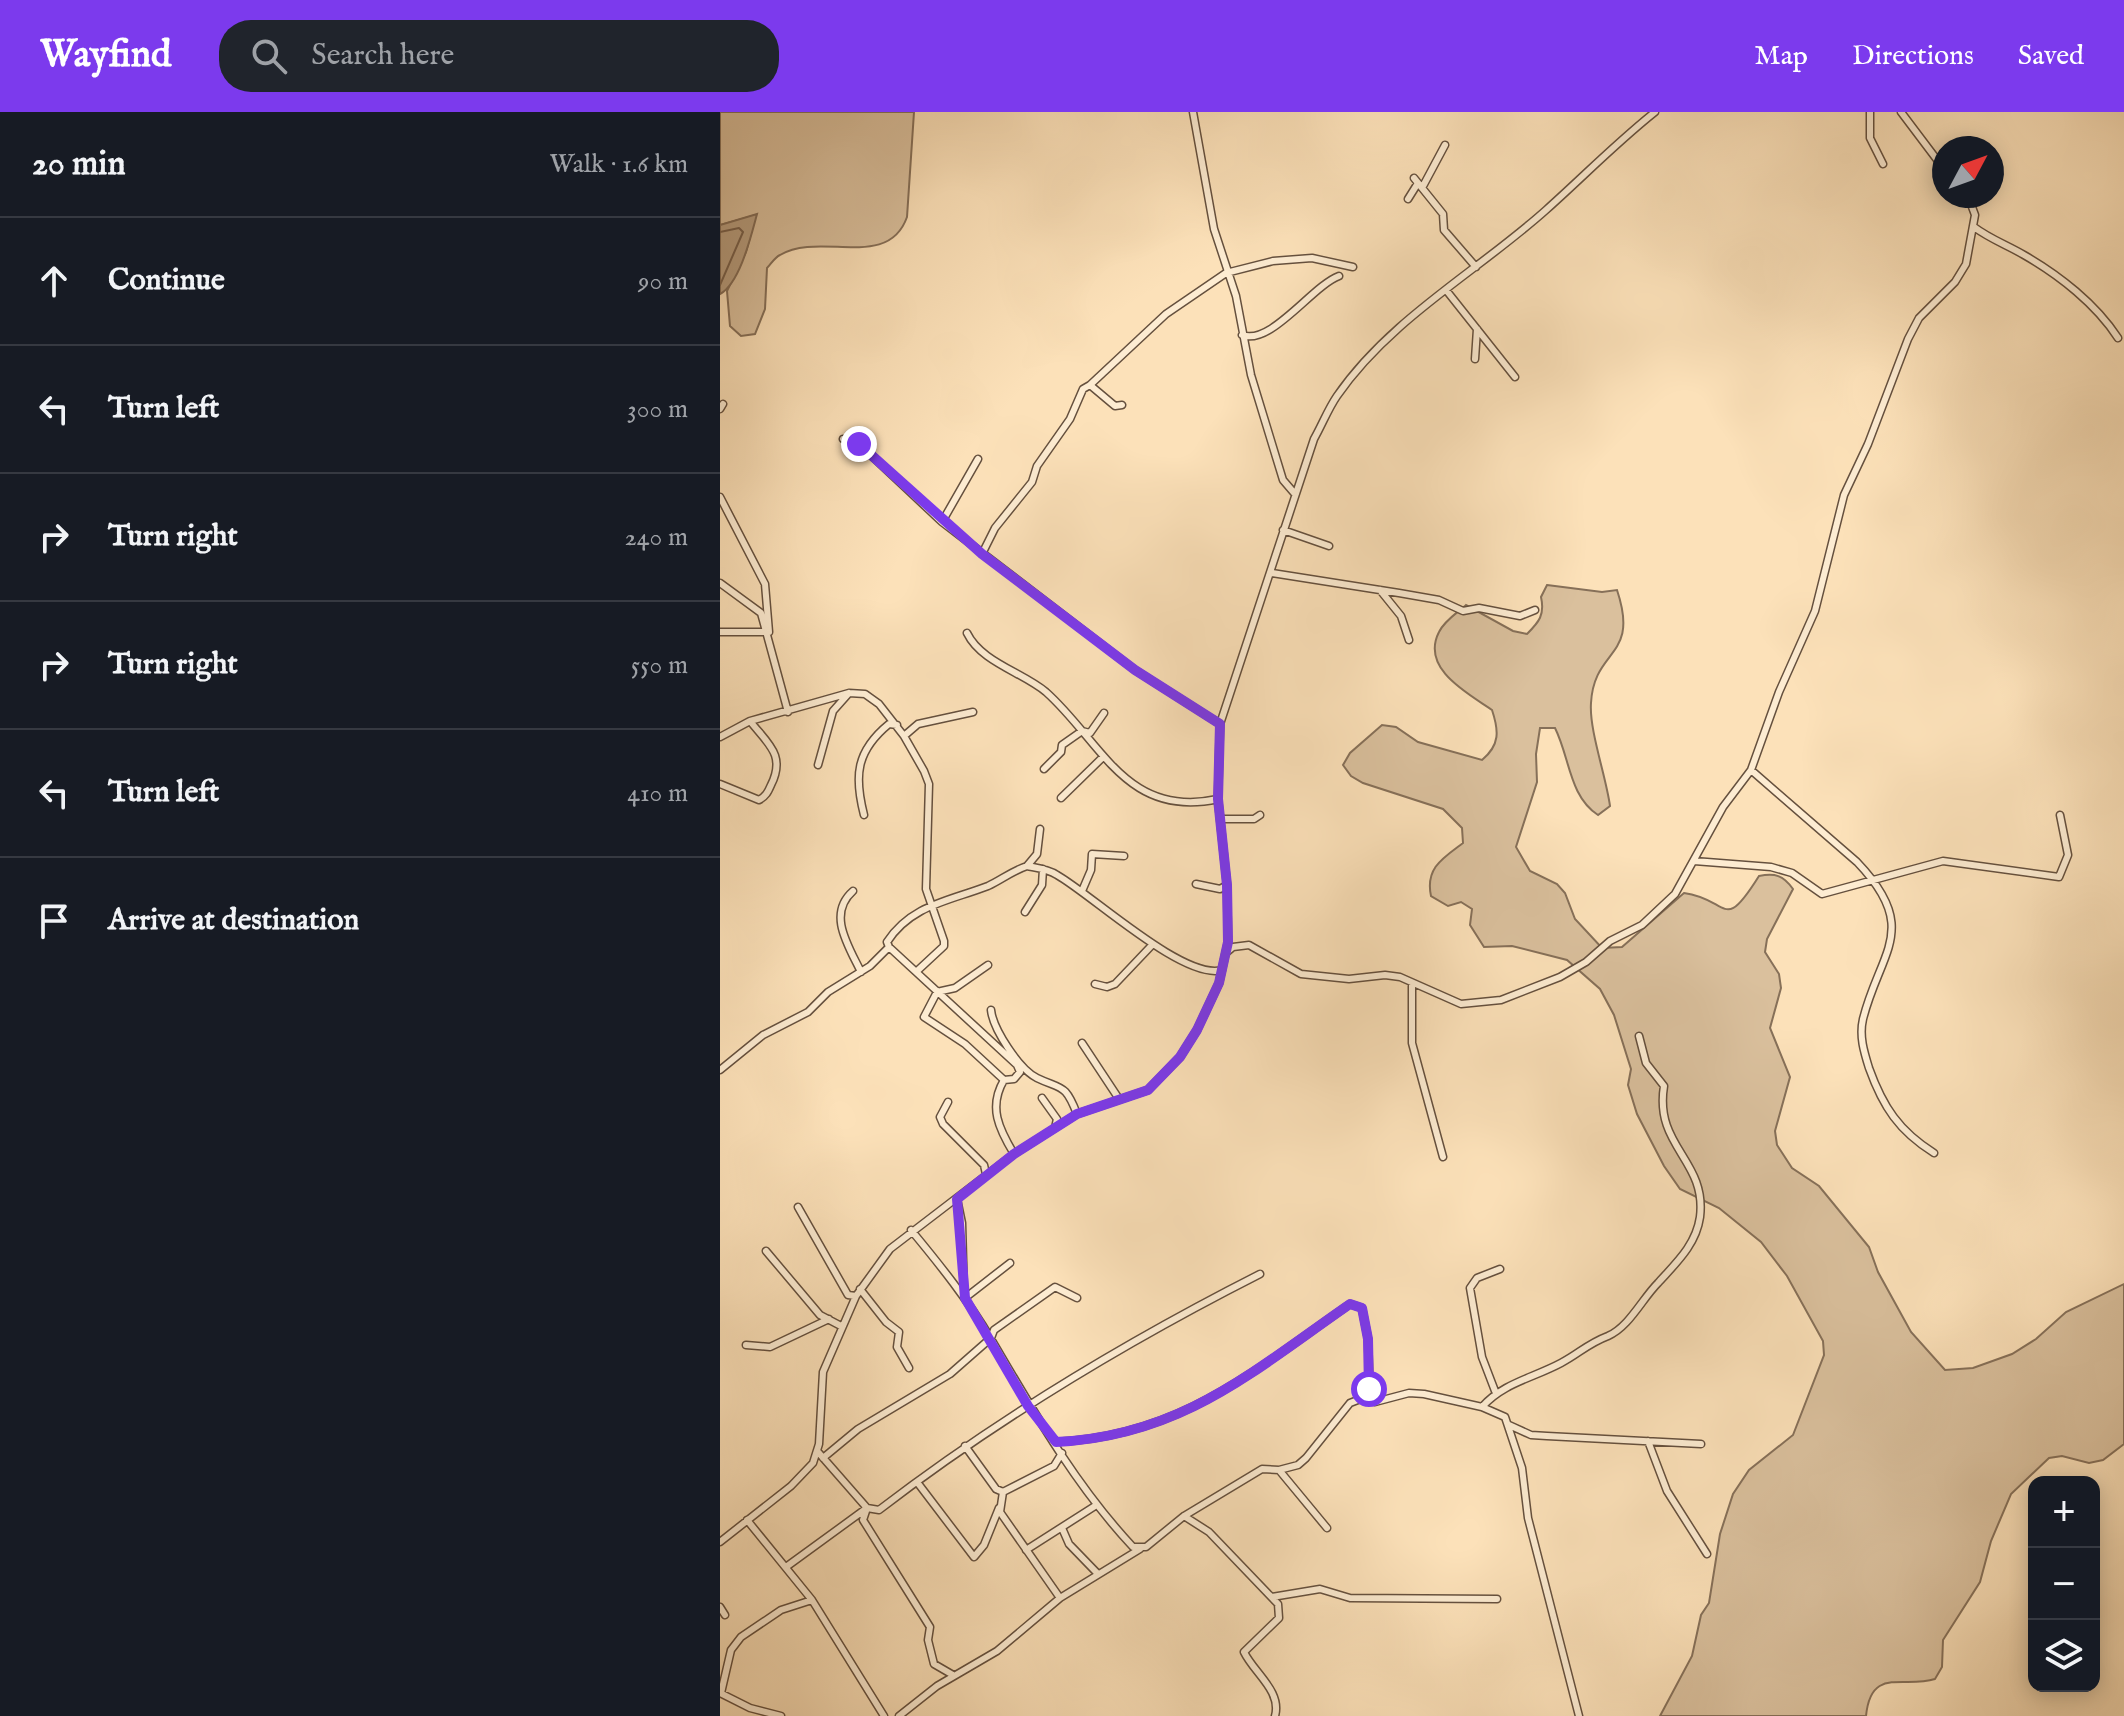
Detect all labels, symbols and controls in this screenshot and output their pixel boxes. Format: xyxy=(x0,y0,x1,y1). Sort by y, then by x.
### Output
search box xyxy=(219,20,779,92)
text: Wayfind xyxy=(40,32,171,80)
icon: search xyxy=(247,34,291,78)
text: Search here xyxy=(311,37,454,75)
text: Map xyxy=(1754,39,1808,74)
text: Directions xyxy=(1852,39,1974,74)
text: Saved xyxy=(2018,39,2084,74)
north arrow xyxy=(1932,136,2004,208)
text: 20 min xyxy=(32,143,126,186)
text: Walk · 1.6 km xyxy=(550,148,688,181)
icon: ahead xyxy=(32,259,76,303)
text: Continue xyxy=(108,262,225,300)
text: 90 m xyxy=(638,265,688,298)
icon: left xyxy=(32,387,76,431)
text: Turn left xyxy=(108,390,219,428)
text: 300 m xyxy=(627,393,688,426)
route end xyxy=(841,426,877,462)
icon: right xyxy=(32,515,76,559)
text: Turn right xyxy=(108,518,238,556)
text: 240 m xyxy=(625,521,688,554)
icon: right xyxy=(32,643,76,687)
text: Turn right xyxy=(108,646,238,684)
text: 550 m xyxy=(631,649,688,682)
icon: left xyxy=(32,771,76,815)
text: Turn left xyxy=(108,774,219,812)
text: 410 m xyxy=(627,777,688,810)
icon: arrive xyxy=(32,899,76,943)
text: Arrive at destination xyxy=(108,902,359,940)
route start xyxy=(1351,1371,1387,1407)
map controls xyxy=(2028,1476,2100,1692)
button: + xyxy=(2028,1476,2100,1548)
button: − xyxy=(2028,1548,2100,1620)
button: layers xyxy=(2028,1620,2100,1692)

